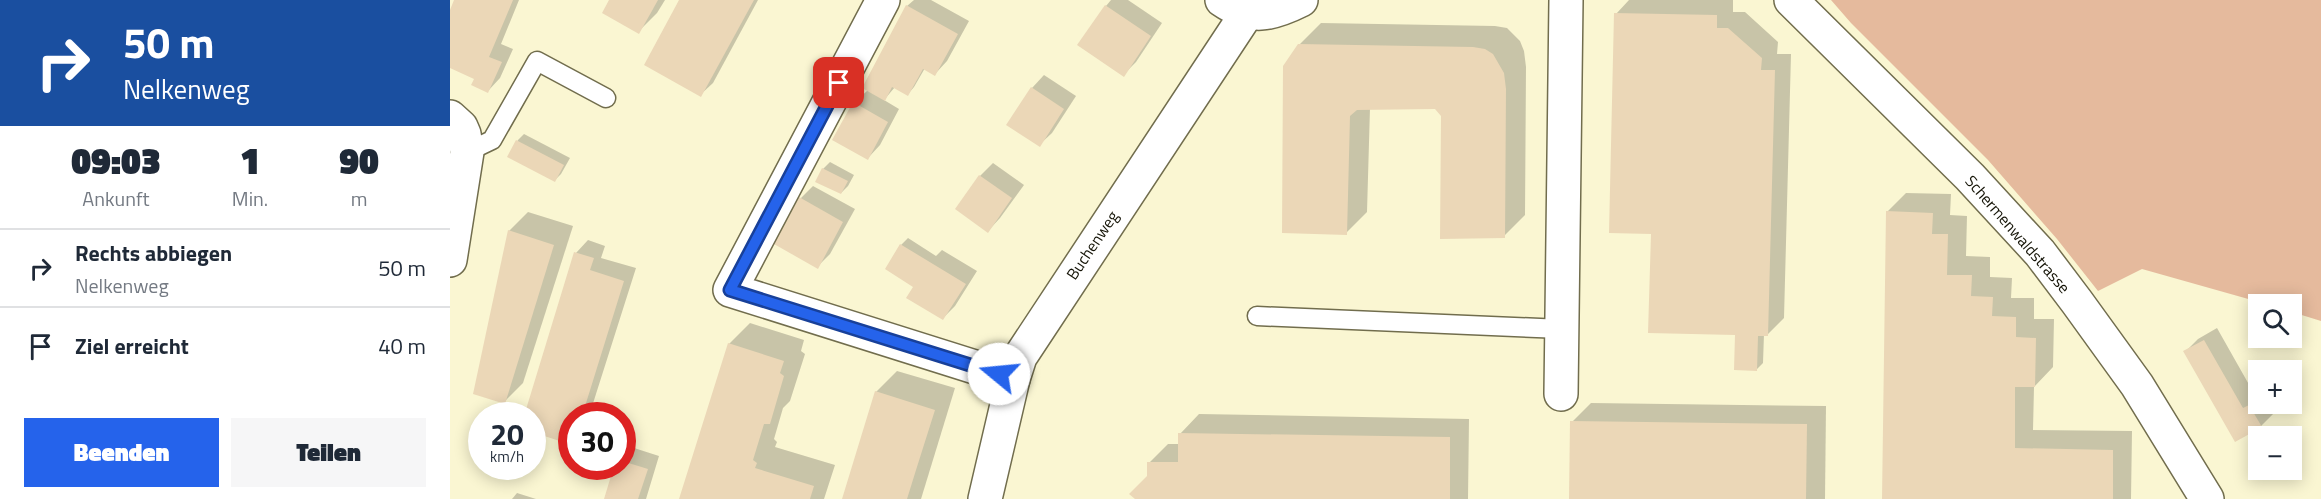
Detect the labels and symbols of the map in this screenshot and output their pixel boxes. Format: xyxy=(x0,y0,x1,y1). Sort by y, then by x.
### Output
pin xyxy=(813,57,864,108)
street label: Schermenwaldstrasse xyxy=(1960,170,2076,298)
street label: Buchenweg xyxy=(1060,206,1124,284)
position arrow xyxy=(967,342,1031,406)
speed limit sign: 30 xyxy=(558,402,636,480)

